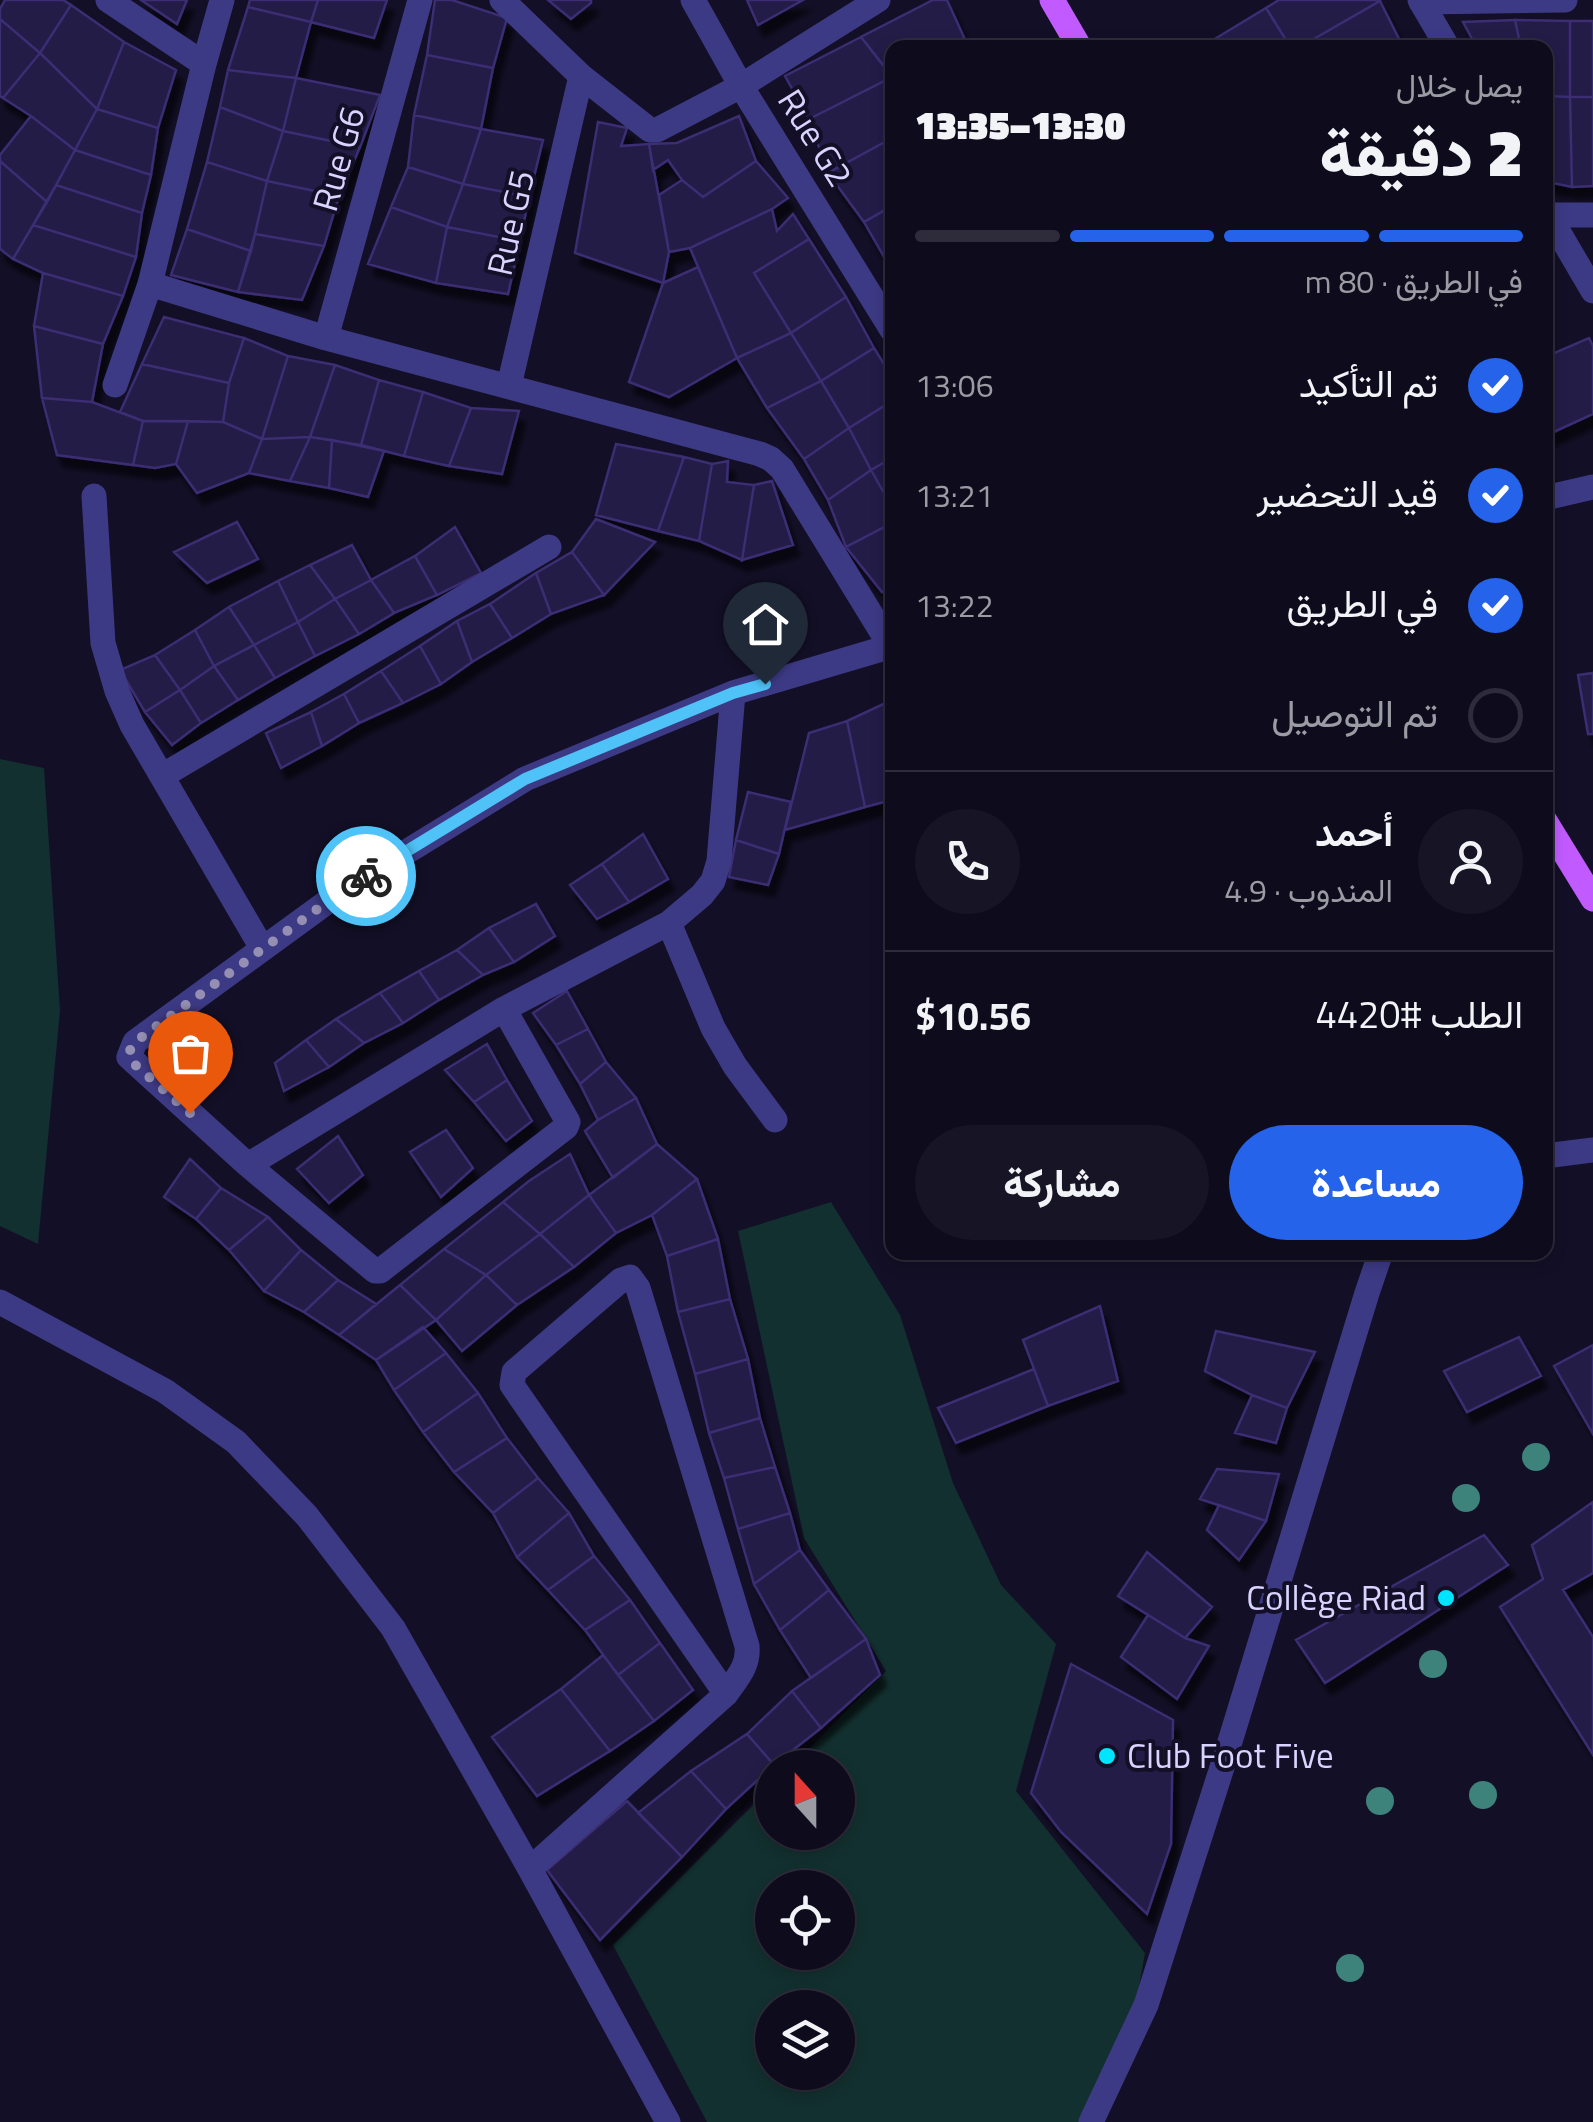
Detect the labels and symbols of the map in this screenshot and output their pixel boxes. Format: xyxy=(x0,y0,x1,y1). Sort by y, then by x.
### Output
street label: Rue G2 xyxy=(765,78,867,197)
street label: Rue G6 xyxy=(297,100,379,217)
street label: Rue G5 xyxy=(472,165,548,281)
pin xyxy=(723,582,808,685)
courier xyxy=(316,826,416,926)
pin xyxy=(148,1011,233,1114)
place label: Collège Riad xyxy=(1246,1570,1426,1624)
marker: Collège Riad xyxy=(1435,1587,1457,1609)
place label: Club Foot Five xyxy=(1127,1728,1334,1782)
marker: Club Foot Five xyxy=(1096,1745,1118,1767)
north arrow xyxy=(755,1750,855,1850)

